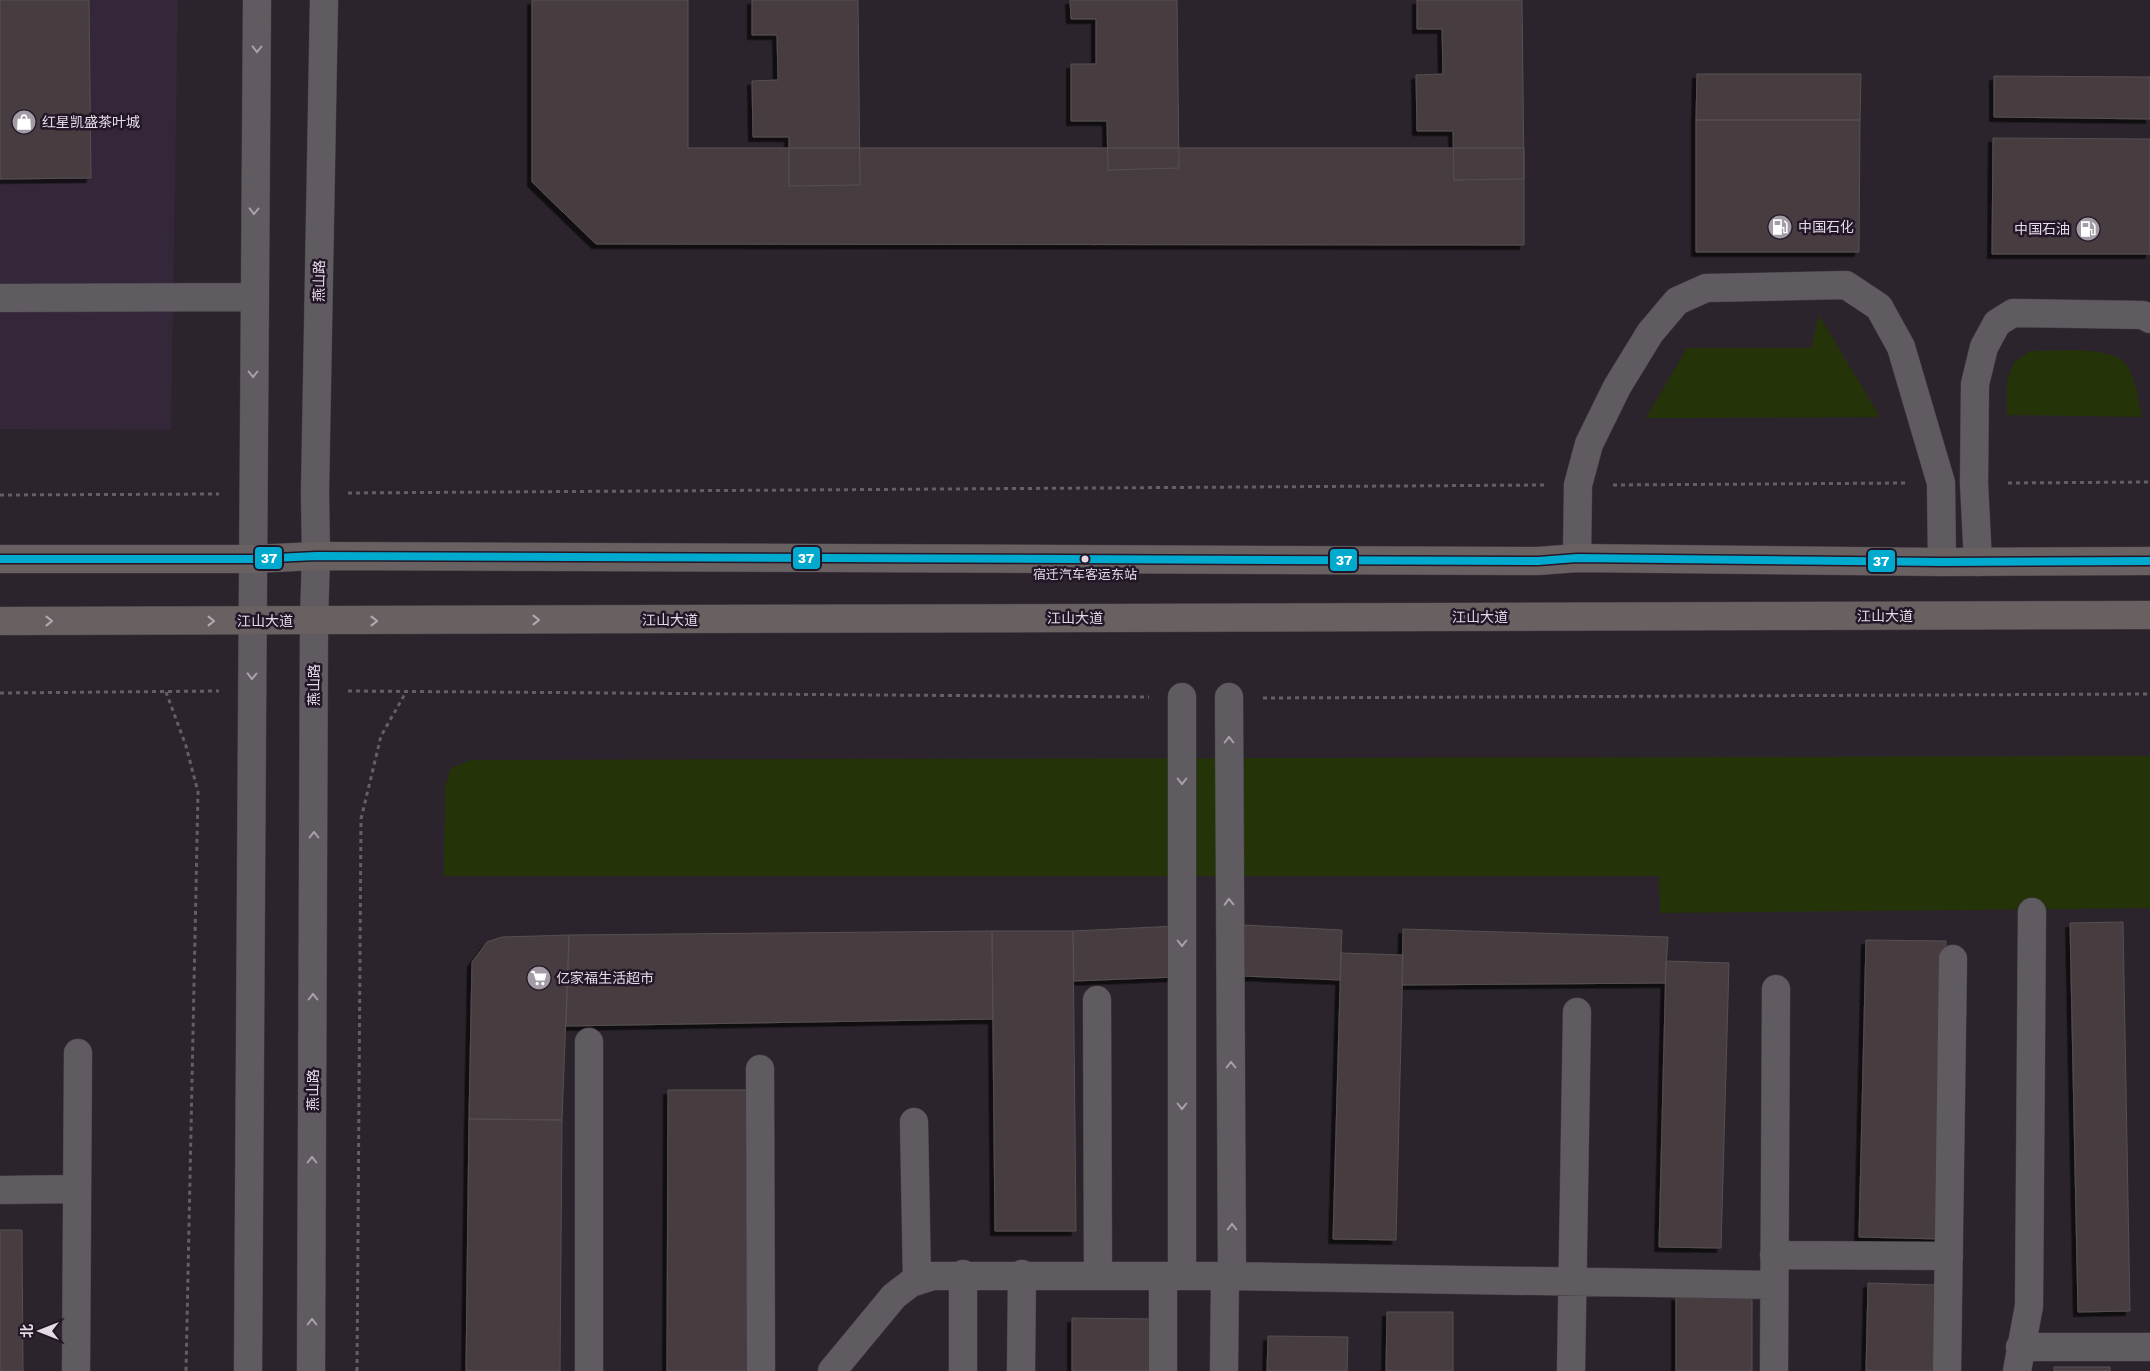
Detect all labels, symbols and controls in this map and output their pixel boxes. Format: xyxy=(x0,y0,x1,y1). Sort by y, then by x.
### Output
one-way arrow xyxy=(252,45,262,53)
shop icon: 红星凯盛茶叶城 xyxy=(11,109,37,135)
place label: 红星凯盛茶叶城 xyxy=(42,114,140,130)
one-way arrow xyxy=(249,208,259,215)
fuel station icon: 中国石化 xyxy=(1767,214,1793,240)
fuel station icon: 中国石油 xyxy=(2075,216,2101,242)
place label: 中国石化 xyxy=(1798,219,1854,235)
place label: 中国石油 xyxy=(2014,221,2070,237)
street label: 燕山路 xyxy=(311,260,327,302)
one-way arrow xyxy=(248,370,258,378)
line badge: 37 xyxy=(254,546,283,570)
line badge: 37 xyxy=(792,546,821,570)
line badge: 37 xyxy=(1329,548,1358,572)
line badge: 37 xyxy=(1867,549,1896,573)
text: 37 xyxy=(261,550,278,566)
text: 37 xyxy=(798,550,815,566)
text: 37 xyxy=(1336,552,1353,568)
text: 37 xyxy=(1873,553,1890,569)
marker: 宿迁汽车客运东站 xyxy=(1080,554,1090,564)
place label: 宿迁汽车客运东站 xyxy=(1033,567,1137,582)
street label: 江山大道 xyxy=(1857,608,1913,624)
street label: 江山大道 xyxy=(1452,609,1508,625)
street label: 江山大道 xyxy=(1047,610,1103,626)
street label: 江山大道 xyxy=(642,612,698,628)
street label: 江山大道 xyxy=(237,613,293,629)
one-way arrow xyxy=(532,615,540,625)
one-way arrow xyxy=(45,616,53,626)
one-way arrow xyxy=(208,616,215,626)
one-way arrow xyxy=(370,616,378,626)
street label: 燕山路 xyxy=(306,664,322,706)
one-way arrow xyxy=(247,672,257,680)
one-way arrow xyxy=(1224,736,1234,744)
one-way arrow xyxy=(1177,777,1187,785)
one-way arrow xyxy=(309,831,319,838)
one-way arrow xyxy=(1224,898,1235,906)
one-way arrow xyxy=(1177,940,1187,947)
supermarket icon: 亿家福生活超市 xyxy=(526,965,552,991)
place label: 亿家福生活超市 xyxy=(556,970,654,986)
one-way arrow xyxy=(308,993,318,1001)
one-way arrow xyxy=(1226,1061,1236,1068)
street label: 燕山路 xyxy=(305,1069,321,1111)
one-way arrow xyxy=(1177,1102,1187,1110)
one-way arrow xyxy=(307,1156,317,1164)
one-way arrow xyxy=(1227,1223,1237,1231)
north arrow xyxy=(15,1306,65,1356)
one-way arrow xyxy=(307,1318,317,1326)
text: 北 xyxy=(19,1324,35,1338)

